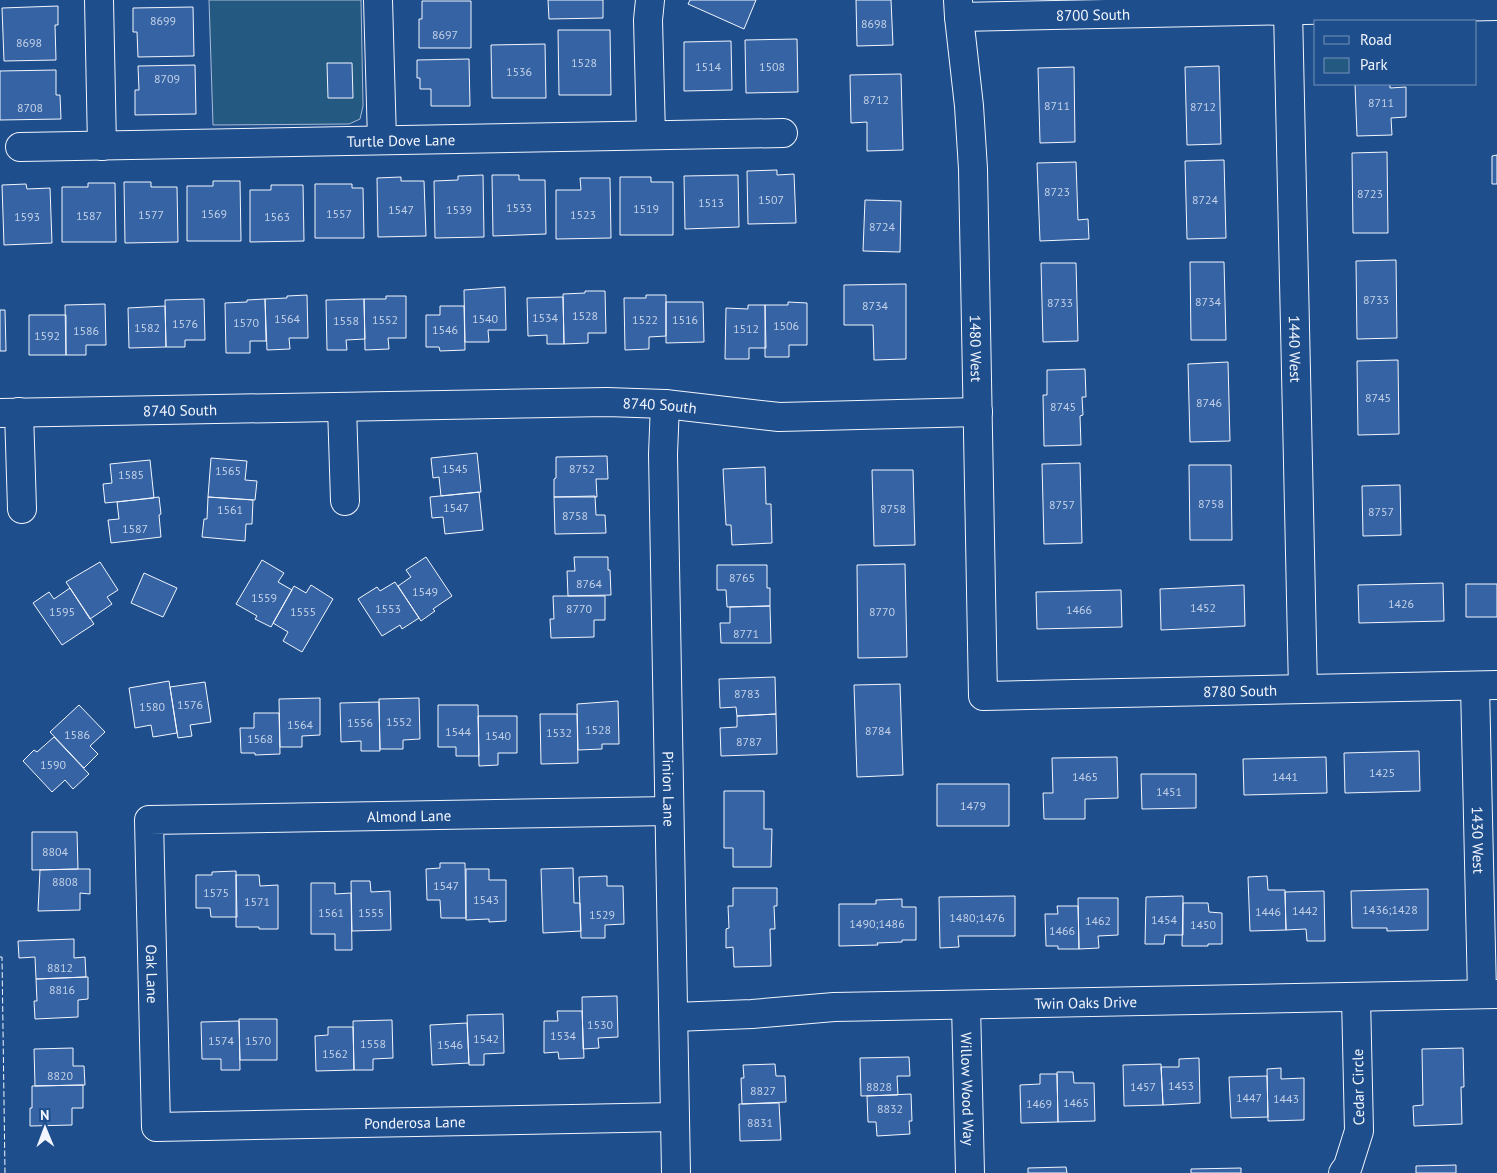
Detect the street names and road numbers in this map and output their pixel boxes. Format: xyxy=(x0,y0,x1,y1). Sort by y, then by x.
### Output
street label: 8700 South xyxy=(1056,4,1130,25)
street label: Turtle Dove Lane xyxy=(346,130,455,151)
street label: 1480 West xyxy=(966,314,987,382)
street label: 1440 West xyxy=(1285,315,1306,383)
street label: 8740 South xyxy=(622,393,698,417)
street label: 8740 South xyxy=(143,400,217,420)
street label: 8780 South xyxy=(1203,680,1277,701)
street label: Pinion Lane xyxy=(659,751,679,827)
street label: Almond Lane xyxy=(367,806,451,826)
street label: 1430 West xyxy=(1468,806,1489,874)
street label: Oak Lane xyxy=(142,944,163,1004)
street label: Twin Oaks Drive xyxy=(1034,992,1137,1013)
street label: Willow Wood Way xyxy=(957,1032,979,1146)
street label: Cedar Circle xyxy=(1348,1048,1368,1126)
street label: Ponderosa Lane xyxy=(364,1112,466,1132)

